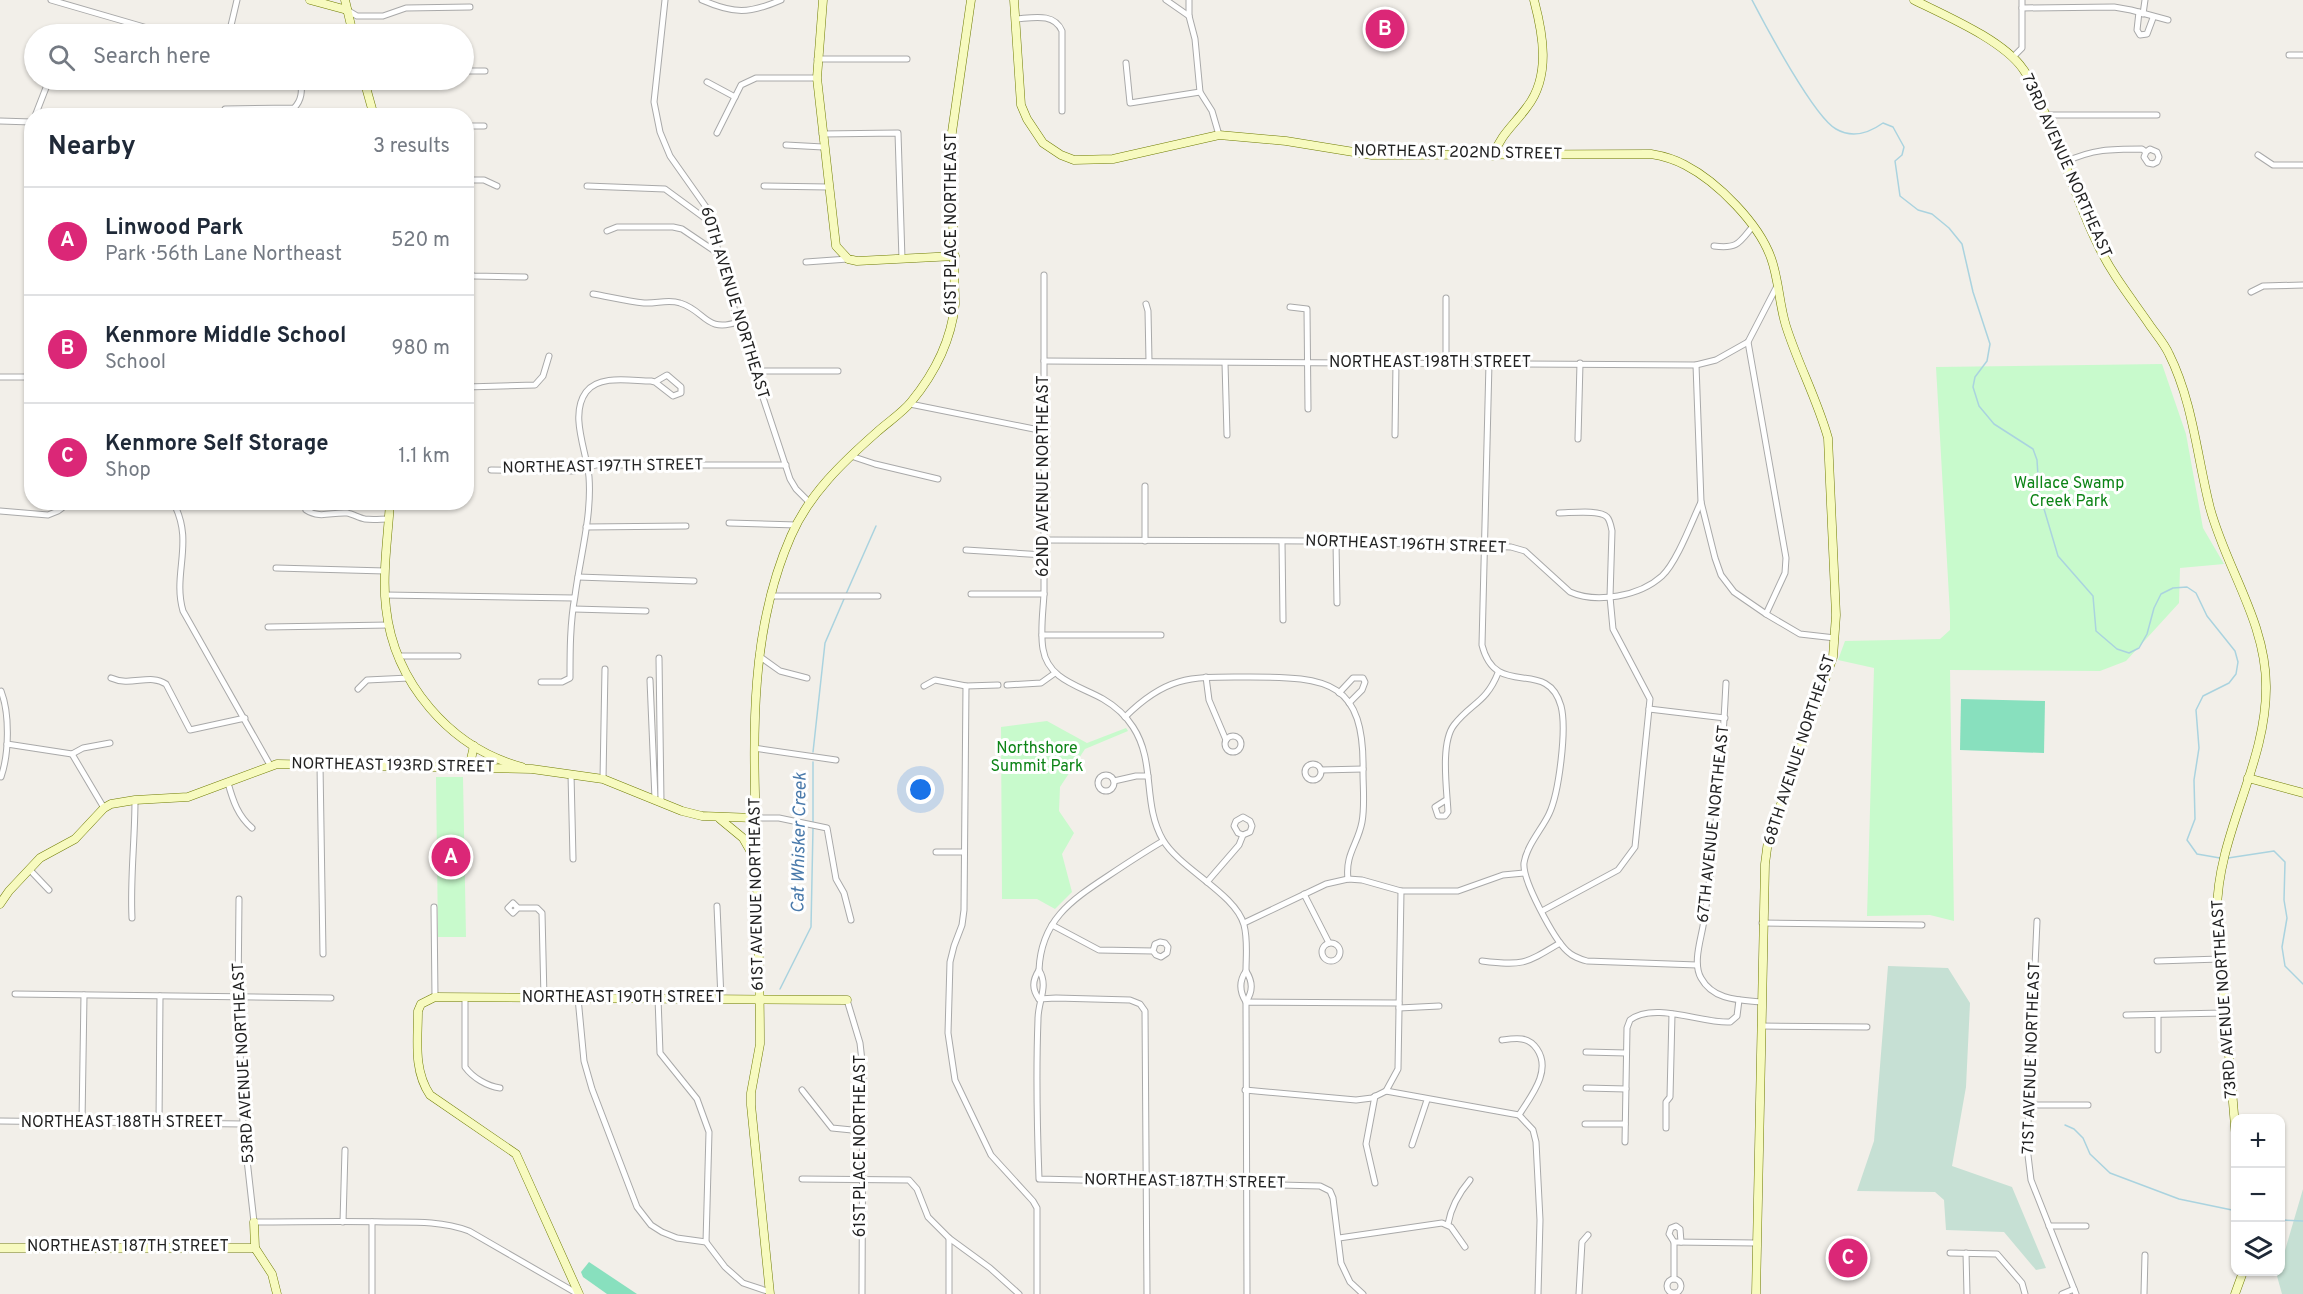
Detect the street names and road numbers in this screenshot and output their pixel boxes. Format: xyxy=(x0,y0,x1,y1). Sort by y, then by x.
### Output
street label: 73RD AVENUE NORTHEAST xyxy=(2016,71,2116,261)
street label: 61ST PLACE NORTHEAST xyxy=(942,133,962,315)
street label: NORTHEAST 202ND STREET xyxy=(1353,141,1563,165)
street label: 60TH AVENUE NORTHEAST xyxy=(695,204,773,402)
street label: NORTHEAST 198TH STREET xyxy=(1329,353,1531,373)
street label: 62ND AVENUE NORTHEAST xyxy=(1034,375,1054,577)
street label: NORTHEAST 197TH STREET xyxy=(502,455,704,479)
street label: NORTHEAST 196TH STREET xyxy=(1305,531,1507,559)
street label: 68TH AVENUE NORTHEAST xyxy=(1760,652,1840,848)
street label: 67TH AVENUE NORTHEAST xyxy=(1694,724,1734,924)
street label: NORTHEAST 193RD STREET xyxy=(291,754,495,778)
street label: 61ST AVENUE NORTHEAST xyxy=(745,797,769,991)
street label: 73RD AVENUE NORTHEAST xyxy=(2208,899,2242,1099)
street label: 71ST AVENUE NORTHEAST xyxy=(2019,961,2045,1155)
street label: 53RD AVENUE NORTHEAST xyxy=(229,962,259,1164)
street label: NORTHEAST 190TH STREET xyxy=(522,988,724,1008)
street label: 61ST PLACE NORTHEAST xyxy=(851,1055,871,1237)
street label: NORTHEAST 188TH STREET xyxy=(21,1113,223,1133)
street label: NORTHEAST 187TH STREET xyxy=(1084,1170,1286,1194)
street label: NORTHEAST 187TH STREET xyxy=(27,1237,229,1257)

